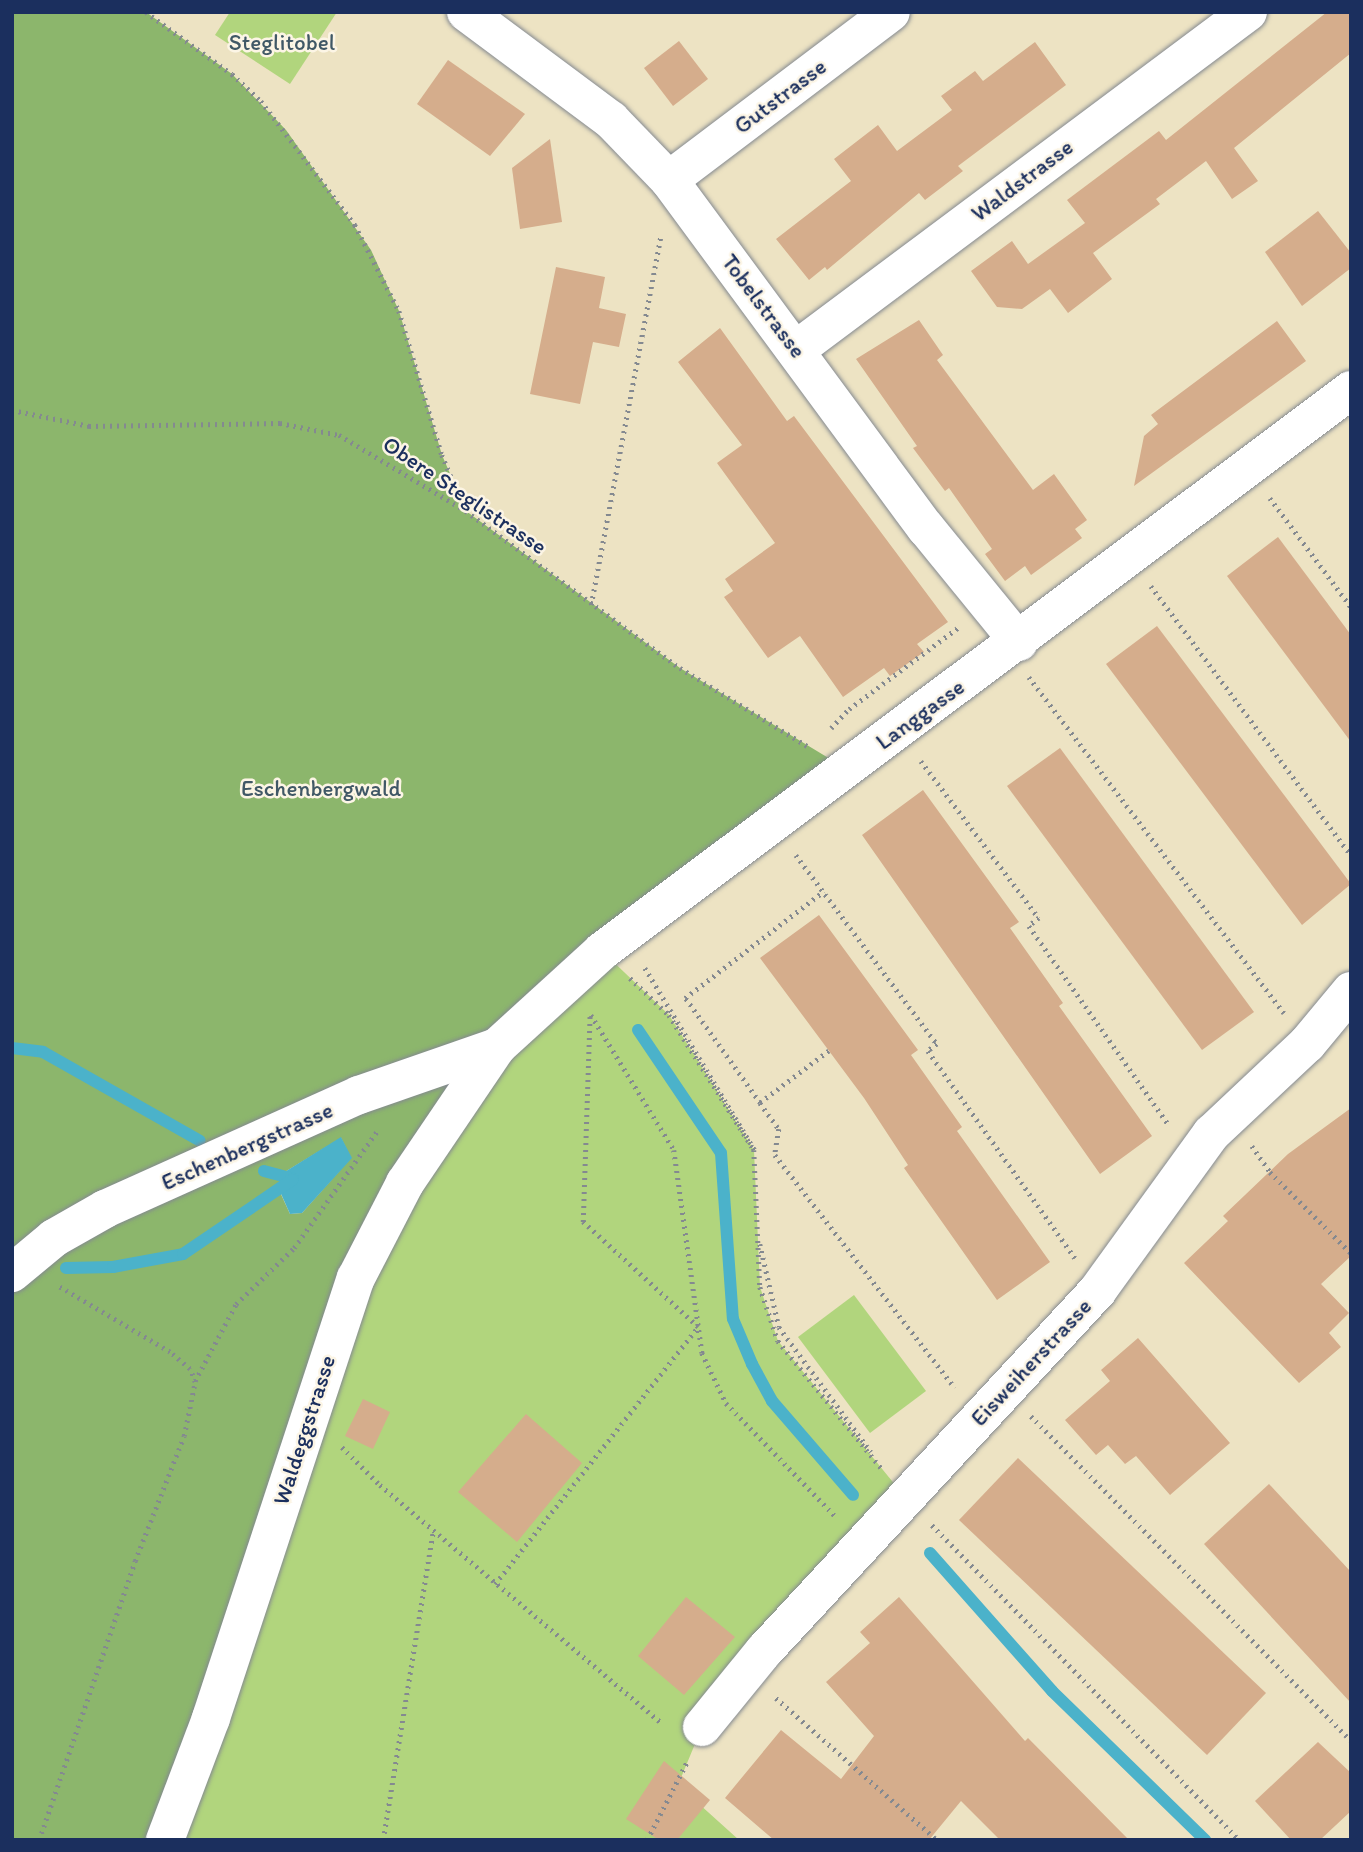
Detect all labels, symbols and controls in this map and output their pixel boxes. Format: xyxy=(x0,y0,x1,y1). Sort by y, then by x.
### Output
park label: Steglitobel xyxy=(229,28,335,56)
street label: Gutstrasse xyxy=(728,52,832,140)
street label: Waldstrasse xyxy=(966,133,1078,227)
street label: Tobelstrasse xyxy=(716,249,812,363)
street label: Obere Steglistrasse xyxy=(378,430,552,560)
street label: Langgasse xyxy=(870,673,970,755)
park label: Eschenbergwald xyxy=(241,774,401,802)
street label: Eschenbergstrasse xyxy=(157,1096,337,1196)
street label: Eisweiherstrasse xyxy=(965,1292,1097,1432)
street label: Waldeggstrasse xyxy=(267,1352,341,1508)

